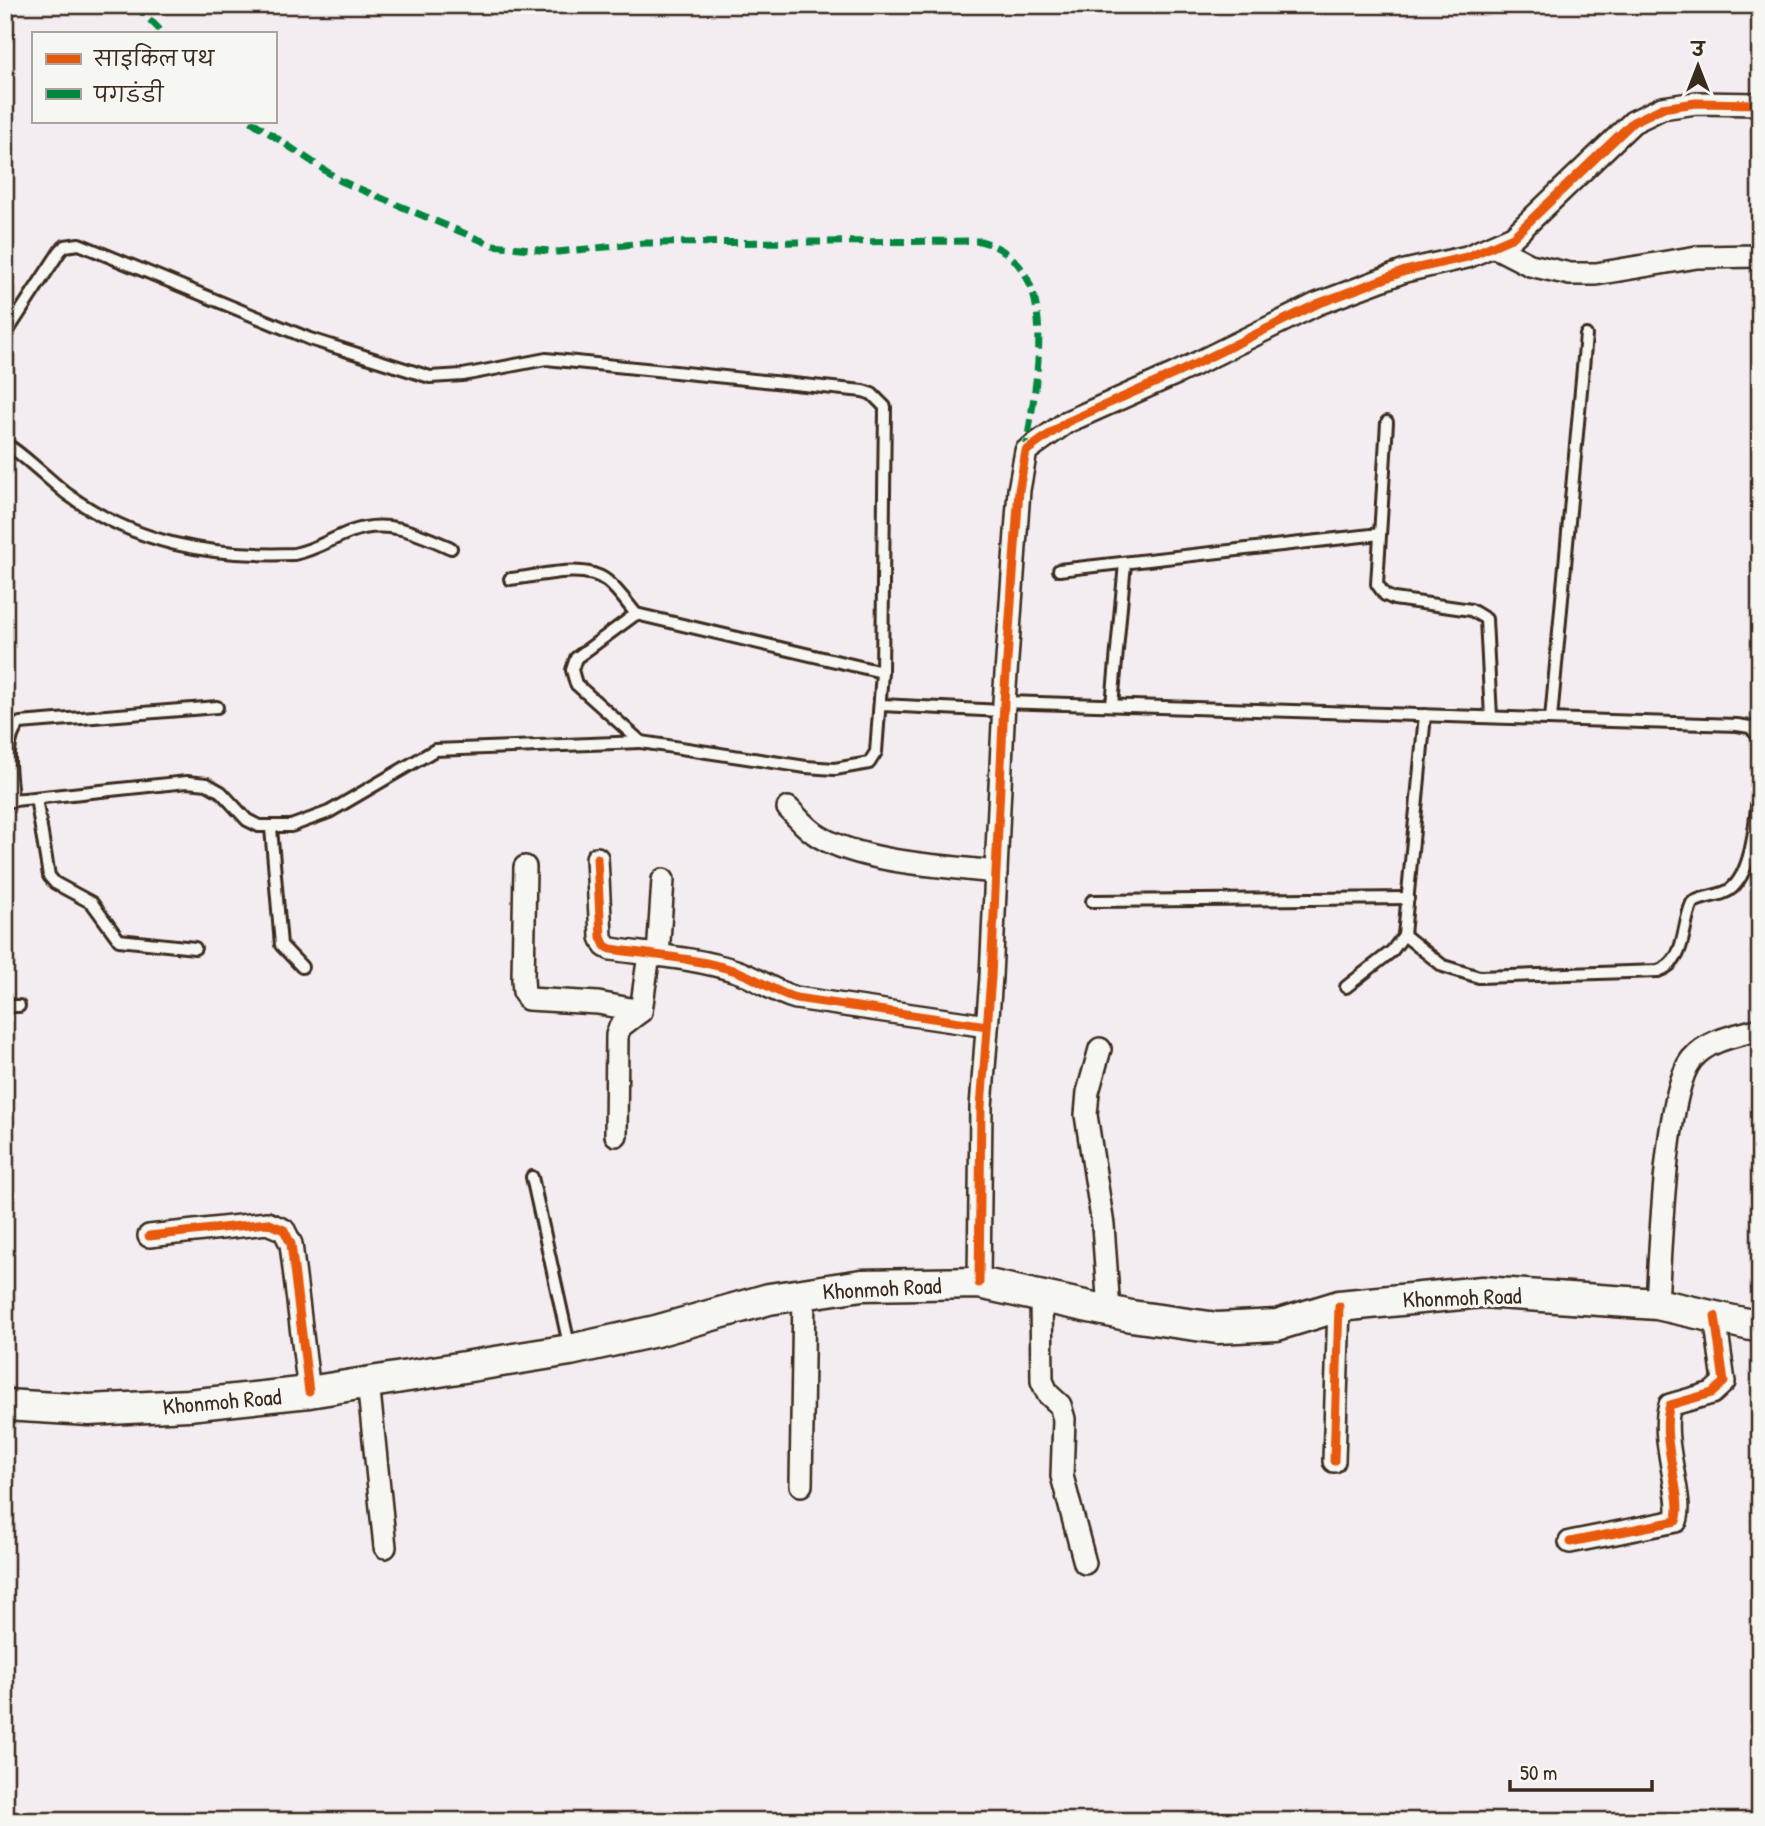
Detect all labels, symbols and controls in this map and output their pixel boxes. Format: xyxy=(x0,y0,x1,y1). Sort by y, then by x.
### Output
legend xyxy=(32,32,276,122)
north arrow xyxy=(1664,32,1734,102)
text: उ xyxy=(1690,36,1707,62)
text: साइकिल पथ xyxy=(93,43,215,73)
text: पगडंडी xyxy=(93,79,165,109)
street label: Khonmoh Road xyxy=(822,1269,942,1307)
street label: Khonmoh Road xyxy=(1402,1279,1522,1315)
street label: Khonmoh Road xyxy=(161,1380,283,1422)
scale bar xyxy=(1510,1749,1651,1793)
text: 50 m xyxy=(1520,1758,1557,1787)

